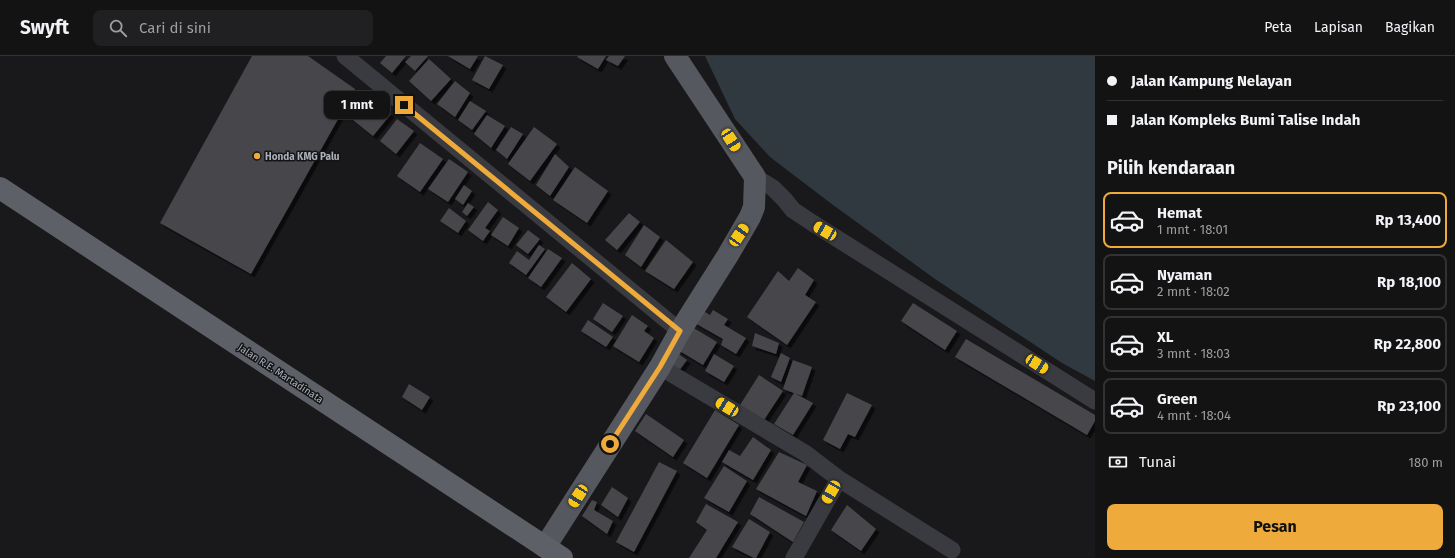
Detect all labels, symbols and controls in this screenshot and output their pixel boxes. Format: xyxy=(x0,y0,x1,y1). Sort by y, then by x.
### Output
search box xyxy=(93,10,373,46)
text: Swyft xyxy=(20,16,69,39)
icon: search xyxy=(107,17,129,39)
text: Cari di sini xyxy=(139,19,211,37)
text: Peta xyxy=(1264,19,1292,36)
text: Lapisan xyxy=(1314,19,1363,36)
text: Bagikan xyxy=(1385,19,1435,36)
text: Jalan Kampung Nelayan xyxy=(1131,72,1292,90)
callout: 1 mnt xyxy=(324,91,390,119)
route end xyxy=(395,96,413,114)
text: 1 mnt xyxy=(341,97,373,112)
text: Jalan Kompleks Bumi Talise Indah xyxy=(1131,111,1360,129)
car xyxy=(719,127,743,153)
marker: Honda KMG Palu xyxy=(252,151,262,161)
place label: Honda KMG Palu xyxy=(265,151,340,163)
text: Pilih kendaraan xyxy=(1107,157,1235,179)
icon: car xyxy=(1109,202,1145,238)
text: Hemat xyxy=(1157,204,1202,222)
text: Rp 13,400 xyxy=(1375,211,1441,229)
car xyxy=(812,220,838,242)
car xyxy=(727,222,751,248)
text: 1 mnt · 18:01 xyxy=(1157,222,1228,237)
icon: car xyxy=(1109,264,1145,300)
text: Nyaman xyxy=(1157,266,1212,284)
text: Rp 18,100 xyxy=(1377,273,1441,291)
text: 2 mnt · 18:02 xyxy=(1157,284,1230,299)
icon: car xyxy=(1109,326,1145,362)
text: XL xyxy=(1157,328,1173,346)
text: Rp 22,800 xyxy=(1374,335,1441,353)
street label: Jalan R.E. Martadinata xyxy=(236,342,325,406)
text: 3 mnt · 18:03 xyxy=(1157,346,1230,361)
car xyxy=(1024,352,1050,376)
icon: car xyxy=(1109,388,1145,424)
text: Green xyxy=(1157,390,1197,408)
car xyxy=(714,396,740,418)
text: Rp 23,100 xyxy=(1377,397,1441,415)
text: 4 mnt · 18:04 xyxy=(1157,408,1231,423)
route start xyxy=(601,435,619,453)
icon: cash xyxy=(1107,451,1129,473)
text: Tunai xyxy=(1139,453,1176,471)
text: 180 m xyxy=(1408,455,1443,470)
car xyxy=(820,479,842,505)
car xyxy=(566,483,590,509)
button: Pesan xyxy=(1107,504,1443,550)

